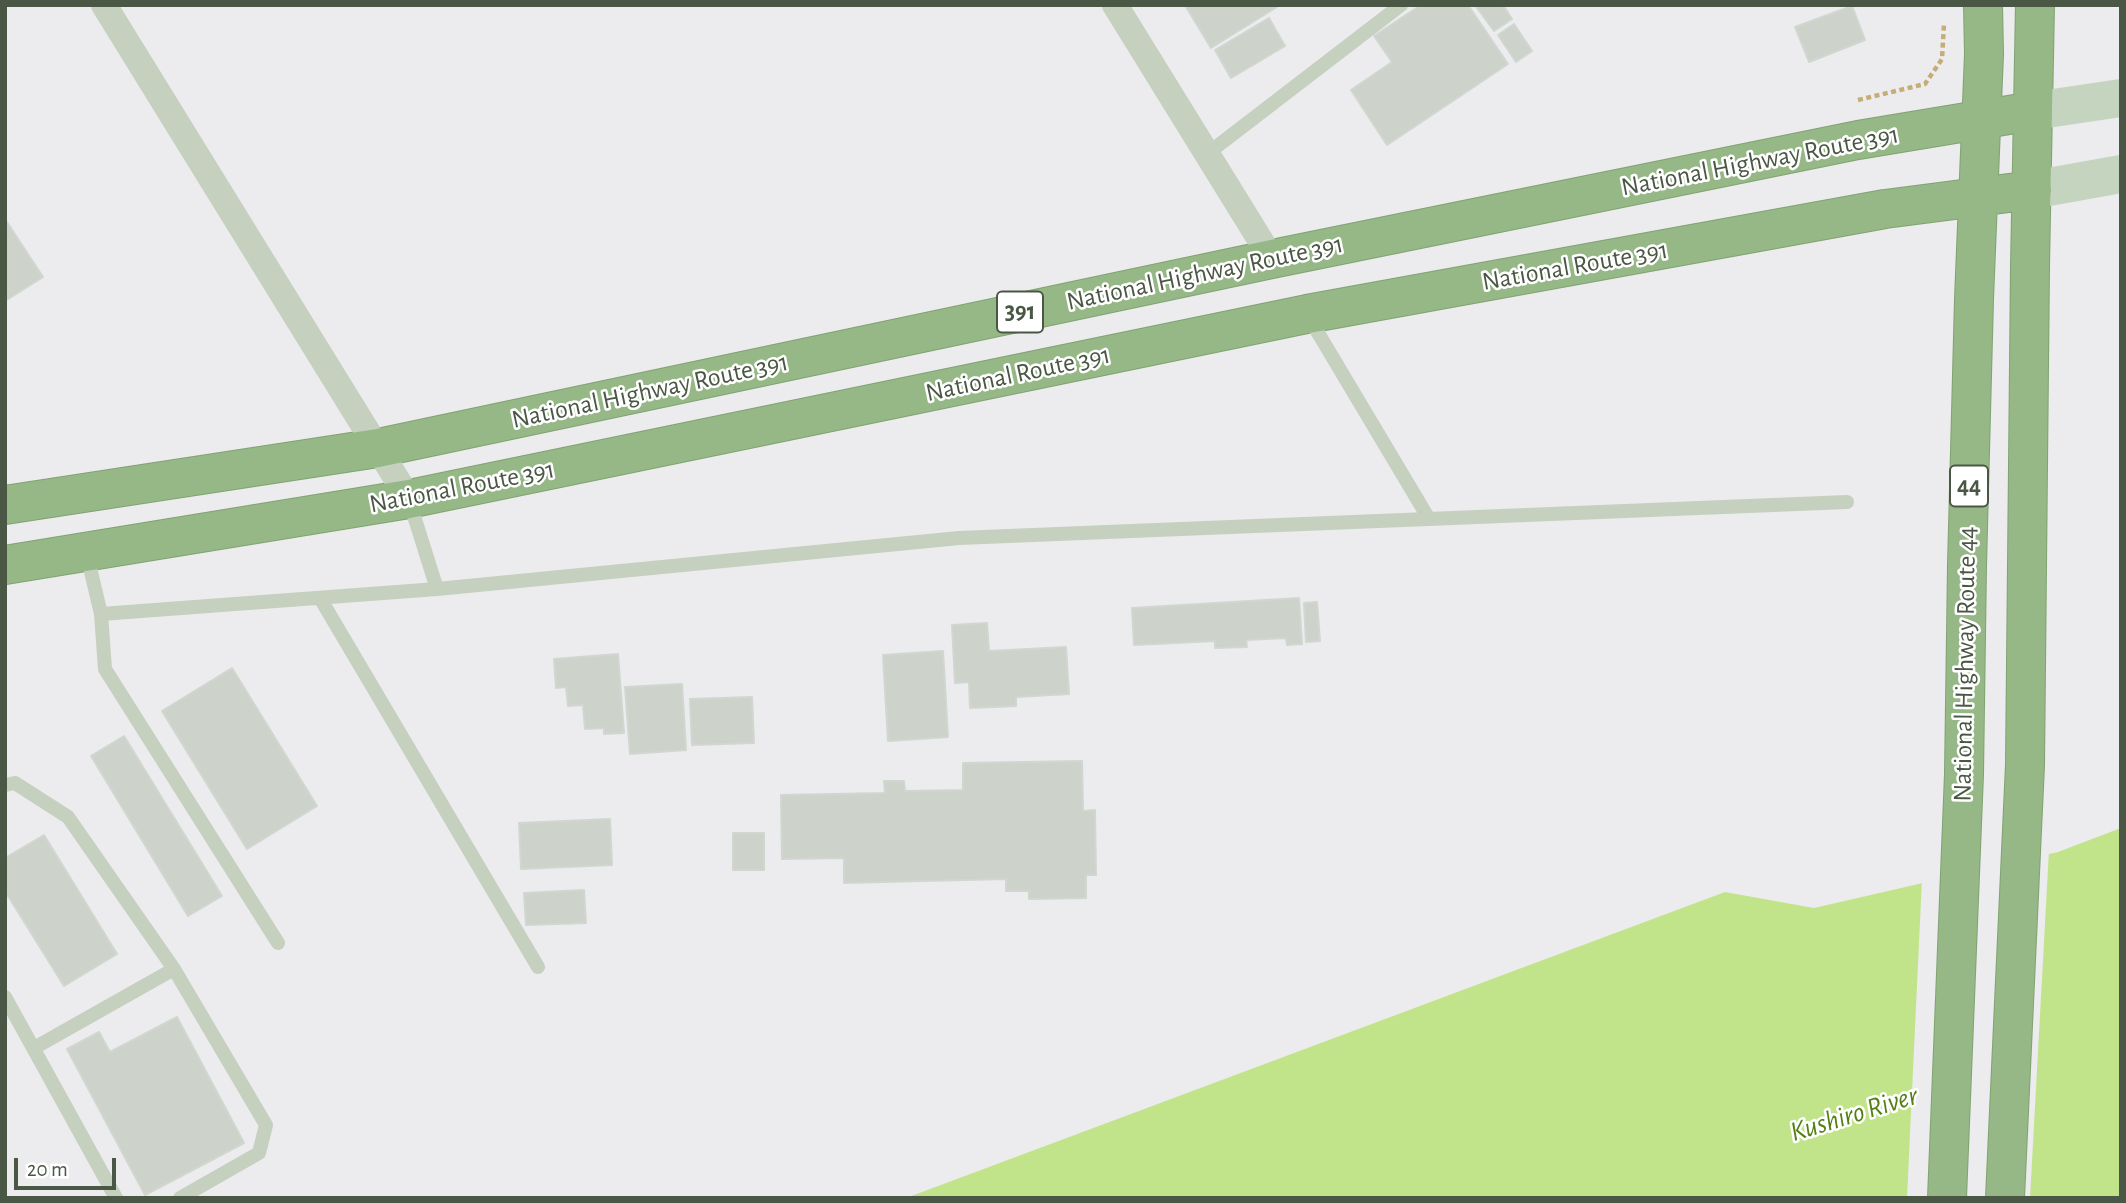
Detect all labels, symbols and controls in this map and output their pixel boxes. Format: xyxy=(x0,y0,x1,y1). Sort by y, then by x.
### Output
street label: National Highway Route 391 xyxy=(1619,119,1901,203)
street label: National Highway Route 391 xyxy=(1064,228,1346,318)
street label: National Route 391 xyxy=(1480,234,1670,298)
road number: 391 xyxy=(997,292,1043,332)
street label: National Route 391 xyxy=(923,339,1113,409)
street label: National Highway Route 391 xyxy=(509,346,791,436)
street label: National Route 391 xyxy=(367,454,557,520)
road number: 44 xyxy=(1950,466,1988,506)
street label: National Highway Route 44 xyxy=(1947,526,1983,802)
water label: Kushiro River xyxy=(1786,1079,1922,1149)
scale bar xyxy=(18,1144,119,1188)
text: 20 m xyxy=(27,1159,68,1180)

